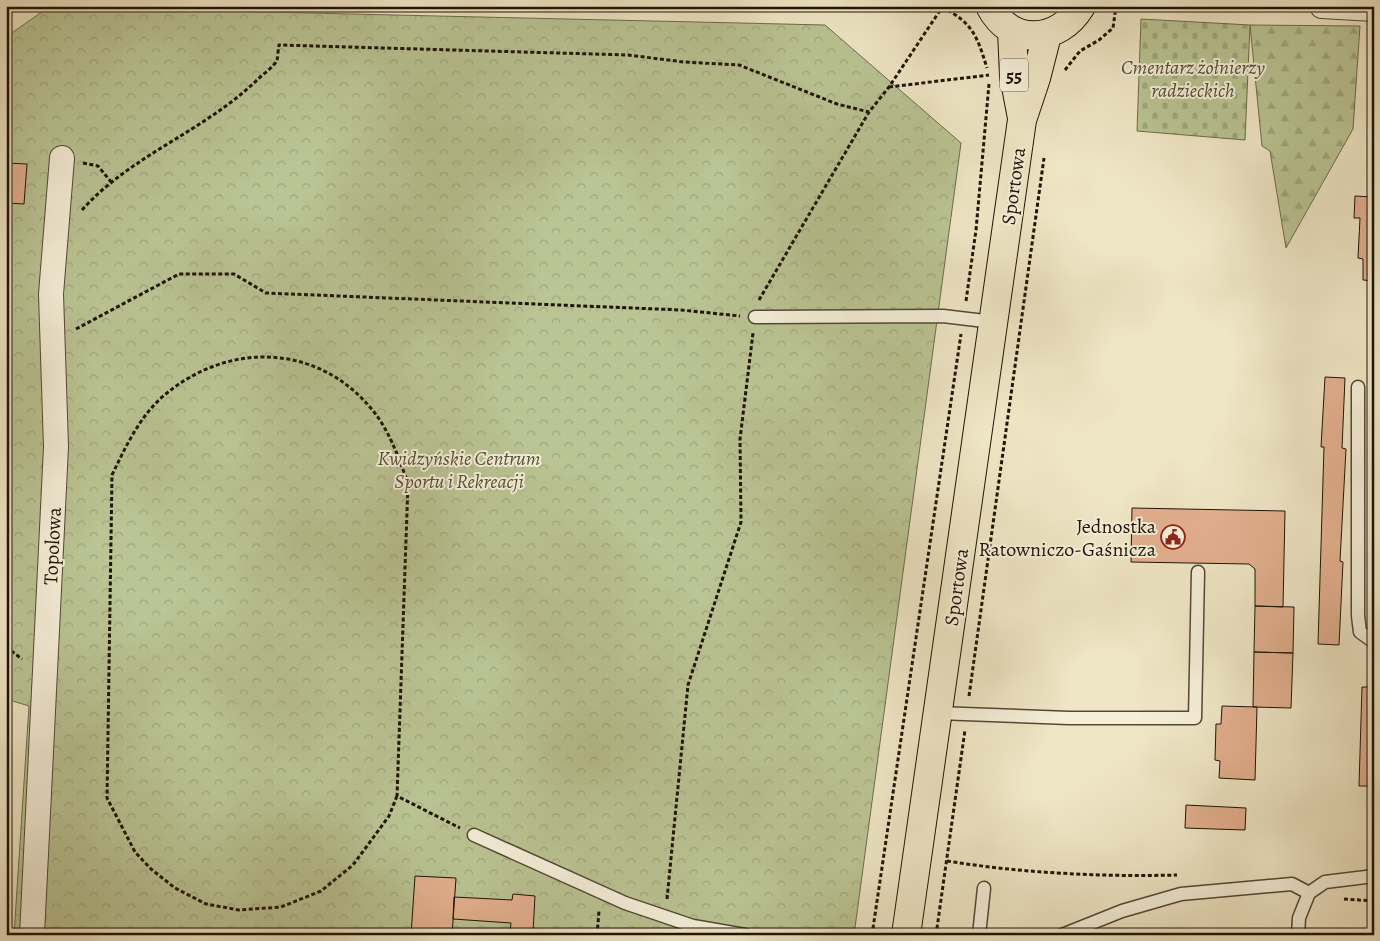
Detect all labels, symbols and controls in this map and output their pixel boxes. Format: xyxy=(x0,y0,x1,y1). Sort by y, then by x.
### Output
park label: Cmentarz żołnierzy radzieckich xyxy=(1121,54,1265,104)
road number: 55 xyxy=(1000,58,1028,92)
street label: Sportowa xyxy=(995,145,1032,227)
park label: Kwidzyńskie Centrum Sportu i Rekreacji xyxy=(378,445,540,495)
street label: Topolowa xyxy=(37,506,68,586)
place label: Jednostka Ratowniczo-Gaśnicza xyxy=(979,513,1157,563)
public building icon: Jednostka Ratowniczo-Gaśnicza xyxy=(1160,524,1186,550)
street label: Sportowa xyxy=(938,546,975,628)

